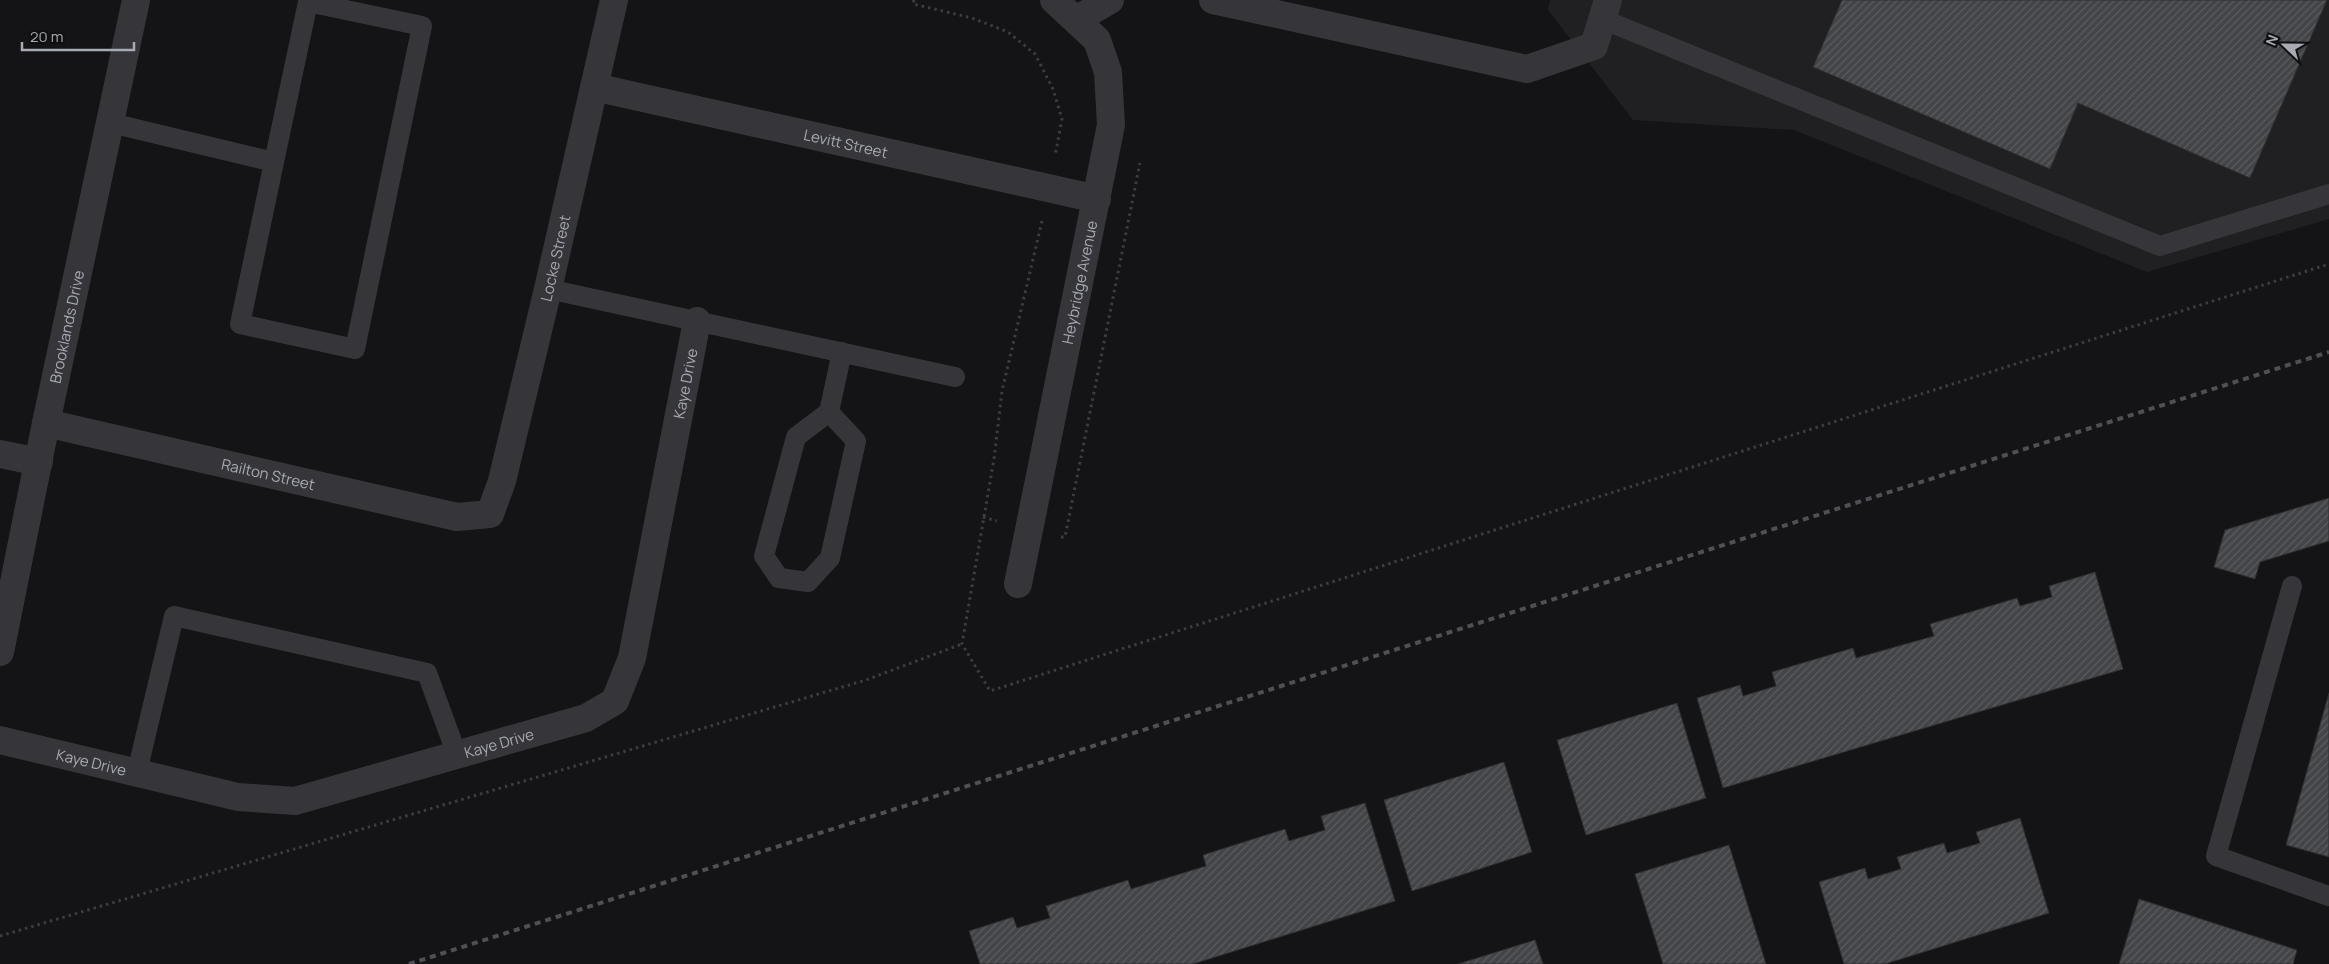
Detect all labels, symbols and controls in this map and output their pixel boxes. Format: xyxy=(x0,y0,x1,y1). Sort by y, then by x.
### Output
scale bar xyxy=(22,20,135,52)
north arrow xyxy=(2259,20,2309,70)
text: 20 m xyxy=(30,26,63,47)
text: N xyxy=(2261,32,2282,48)
street label: Levitt Street xyxy=(802,124,890,163)
street label: Locke Street xyxy=(535,213,575,303)
street label: Heybridge Avenue xyxy=(1056,218,1102,346)
street label: Brooklands Drive xyxy=(44,268,89,385)
street label: Kaye Drive xyxy=(668,346,702,420)
street label: Railton Street xyxy=(219,453,317,495)
street label: Kaye Drive xyxy=(462,723,536,763)
street label: Kaye Drive xyxy=(54,743,129,780)

